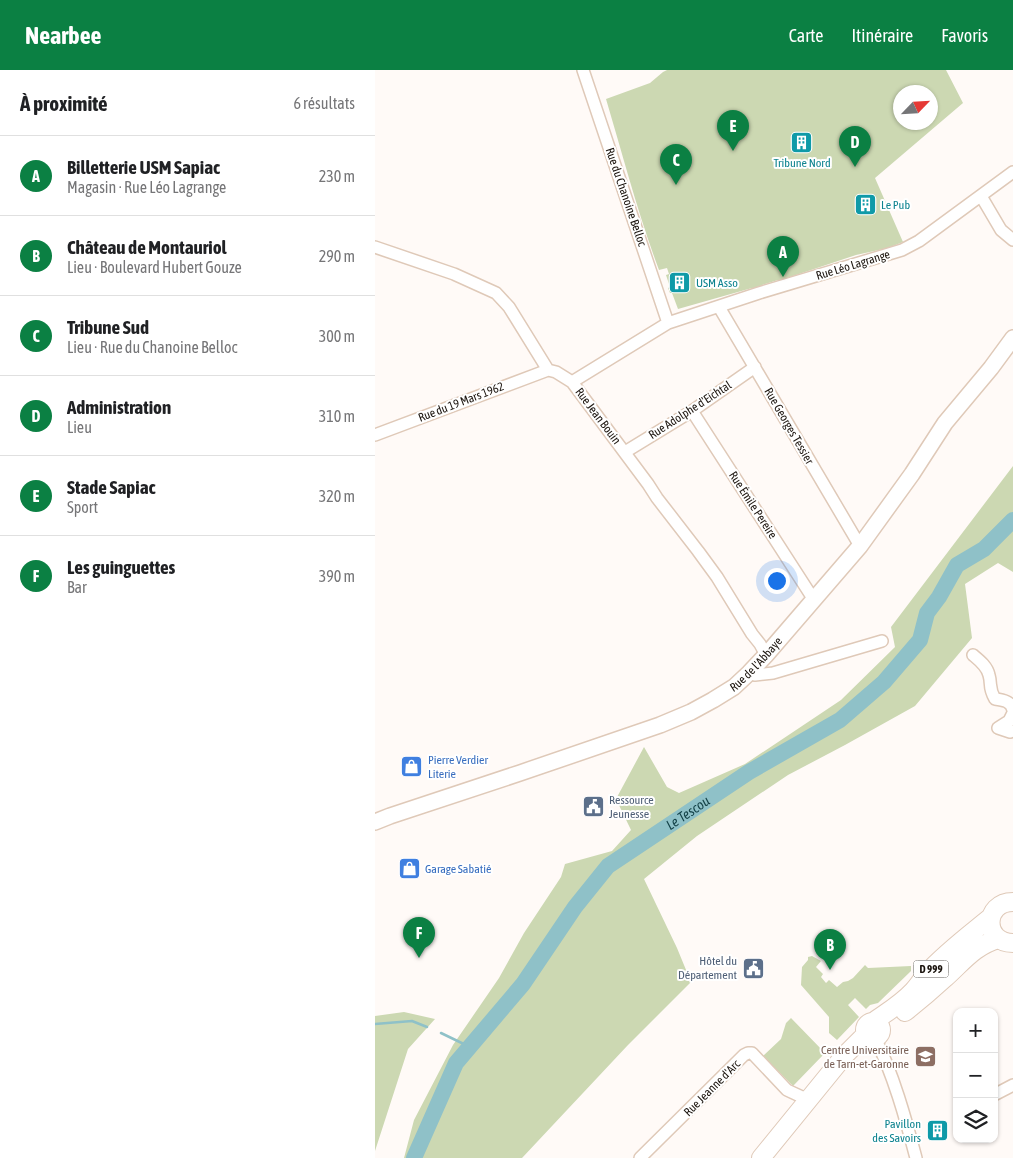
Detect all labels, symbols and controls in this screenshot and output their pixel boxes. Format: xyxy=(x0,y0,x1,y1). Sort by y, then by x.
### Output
text: Nearbee xyxy=(25,22,101,49)
text: Carte xyxy=(789,25,823,46)
text: Itinéraire xyxy=(851,25,913,46)
text: Favoris xyxy=(941,25,988,46)
north arrow xyxy=(893,85,938,130)
text: À proximité xyxy=(20,91,108,115)
text: 6 résultats xyxy=(293,94,355,112)
pin: E xyxy=(717,110,749,151)
pin: D xyxy=(839,126,871,167)
building icon: Tribune Nord xyxy=(790,130,814,154)
pin: C xyxy=(660,144,692,185)
street label: Rue du Chanoine Belloc xyxy=(603,146,650,249)
text: Billetterie USM Sapiac xyxy=(67,156,220,178)
place label: Tribune Nord xyxy=(773,156,831,170)
text: A xyxy=(32,167,40,185)
text: 230 m xyxy=(319,167,355,185)
text: Magasin · Rue Léo Lagrange xyxy=(67,178,226,196)
building icon: Le Pub xyxy=(853,193,877,217)
place label: Le Pub xyxy=(881,198,910,212)
text: Château de Montauriol xyxy=(67,236,227,258)
pin: A xyxy=(767,236,799,277)
text: B xyxy=(32,247,40,265)
text: 290 m xyxy=(319,247,355,265)
street label: Rue Léo Lagrange xyxy=(814,247,892,283)
text: Lieu · Boulevard Hubert Gouze xyxy=(67,258,242,276)
building icon: USM Asso xyxy=(668,271,692,295)
place label: USM Asso xyxy=(696,276,738,290)
text: Tribune Sud xyxy=(67,316,149,338)
text: C xyxy=(32,327,40,345)
text: 300 m xyxy=(319,327,355,345)
text: Lieu · Rue du Chanoine Belloc xyxy=(67,338,238,356)
street label: Rue Adolphe d'Eichtal xyxy=(646,378,735,442)
street label: Rue du 19 Mars 1962 xyxy=(416,379,506,425)
street label: Rue Jean Bouin xyxy=(572,385,624,447)
street label: Rue Georges Tessier xyxy=(761,385,817,467)
text: Administration xyxy=(67,396,171,418)
text: D xyxy=(32,407,40,425)
text: 310 m xyxy=(319,407,355,425)
text: Lieu xyxy=(67,418,92,436)
street label: Rue Émile Pereire xyxy=(726,469,780,541)
text: Stade Sapiac xyxy=(67,476,156,498)
text: E xyxy=(33,487,39,505)
text: 320 m xyxy=(319,487,355,505)
text: Sport xyxy=(67,498,98,516)
text: Les guinguettes xyxy=(67,556,175,578)
text: F xyxy=(33,567,39,585)
text: 390 m xyxy=(319,567,355,585)
your location xyxy=(764,568,790,594)
text: Bar xyxy=(67,578,87,596)
street label: Rue de l'Abbaye xyxy=(727,634,785,695)
place label: Pierre Verdier Literie xyxy=(428,753,488,781)
shop icon: Pierre Verdier Literie xyxy=(400,755,424,779)
water label: Le Tescou xyxy=(663,792,713,833)
place label: Ressource Jeunesse xyxy=(609,793,654,821)
public building icon: Ressource Jeunesse xyxy=(581,795,605,819)
shop icon: Garage Sabatié xyxy=(397,857,421,881)
place label: Garage Sabatié xyxy=(425,862,491,876)
pin: F xyxy=(403,917,435,958)
pin: B xyxy=(814,929,846,970)
place label: Hôtel du Département xyxy=(678,954,738,982)
public building icon: Hôtel du Département xyxy=(741,956,765,980)
road number: D 999 xyxy=(913,961,949,978)
map controls xyxy=(953,1008,998,1143)
button: + xyxy=(953,1008,998,1053)
place label: Centre Universitaire de Tarn-et-Garonne xyxy=(821,1043,909,1071)
school or university icon: Centre Universitaire de Tarn-et-Garonne xyxy=(913,1045,937,1069)
button: − xyxy=(953,1053,998,1098)
street label: Rue Jeanne d'Arc xyxy=(681,1056,744,1119)
button: layers xyxy=(953,1098,998,1143)
place label: Pavillon des Savoirs xyxy=(872,1117,921,1145)
building icon: Pavillon des Savoirs xyxy=(925,1119,949,1143)

